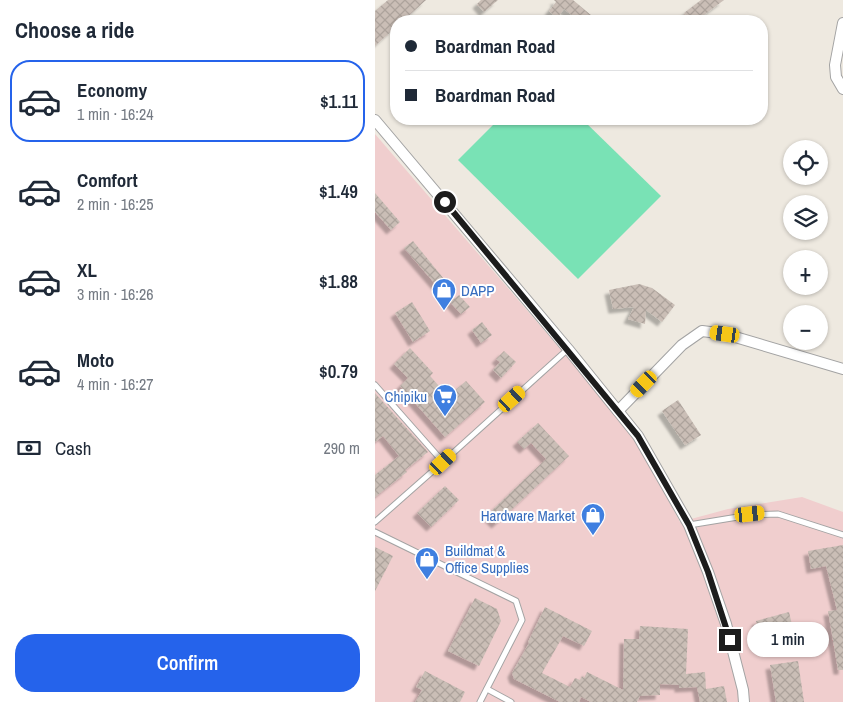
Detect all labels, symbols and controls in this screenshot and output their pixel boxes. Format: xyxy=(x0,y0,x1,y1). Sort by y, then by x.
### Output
text: Choose a ride xyxy=(15,15,134,45)
text: Boardman Road xyxy=(435,33,555,59)
text: Economy xyxy=(77,77,147,103)
icon: car xyxy=(17,79,62,124)
text: Boardman Road xyxy=(435,82,555,108)
text: $1.11 xyxy=(320,88,358,114)
text: 1 min · 16:24 xyxy=(77,103,154,125)
map controls xyxy=(783,140,828,350)
button: locate xyxy=(783,140,828,185)
text: Comfort xyxy=(77,167,138,193)
icon: car xyxy=(17,169,62,214)
text: $1.49 xyxy=(319,178,358,204)
route start xyxy=(434,191,456,213)
text: 2 min · 16:25 xyxy=(77,193,154,215)
button: layers xyxy=(783,195,828,240)
button: + xyxy=(783,250,828,295)
text: XL xyxy=(77,257,97,283)
icon: car xyxy=(17,259,62,304)
text: $1.88 xyxy=(319,268,358,294)
shop icon: DAPP xyxy=(431,277,457,311)
place label: DAPP xyxy=(461,280,495,301)
text: 3 min · 16:26 xyxy=(77,283,154,305)
button: − xyxy=(783,305,828,350)
car xyxy=(709,324,740,344)
text: Moto xyxy=(77,347,114,373)
icon: car xyxy=(17,349,62,394)
text: $0.79 xyxy=(319,358,358,384)
car xyxy=(628,368,659,400)
text: 4 min · 16:27 xyxy=(77,373,154,395)
supermarket icon: Chipiku xyxy=(432,383,458,417)
car xyxy=(495,383,528,415)
place label: Chipiku xyxy=(385,386,427,407)
icon: cash xyxy=(15,434,43,462)
text: Cash xyxy=(55,435,91,461)
text: 290 m xyxy=(324,437,360,459)
car xyxy=(426,446,459,478)
shop icon: Hardware Market xyxy=(580,502,606,536)
place label: Hardware Market xyxy=(481,505,576,526)
car xyxy=(734,505,765,523)
place label: Buildmat & Office Supplies xyxy=(445,540,529,578)
shop icon: Buildmat & Office Supplies xyxy=(414,546,440,580)
callout: 1 min xyxy=(747,622,830,658)
text: 1 min xyxy=(771,628,805,650)
route end xyxy=(719,629,741,651)
button: Confirm xyxy=(15,634,360,692)

